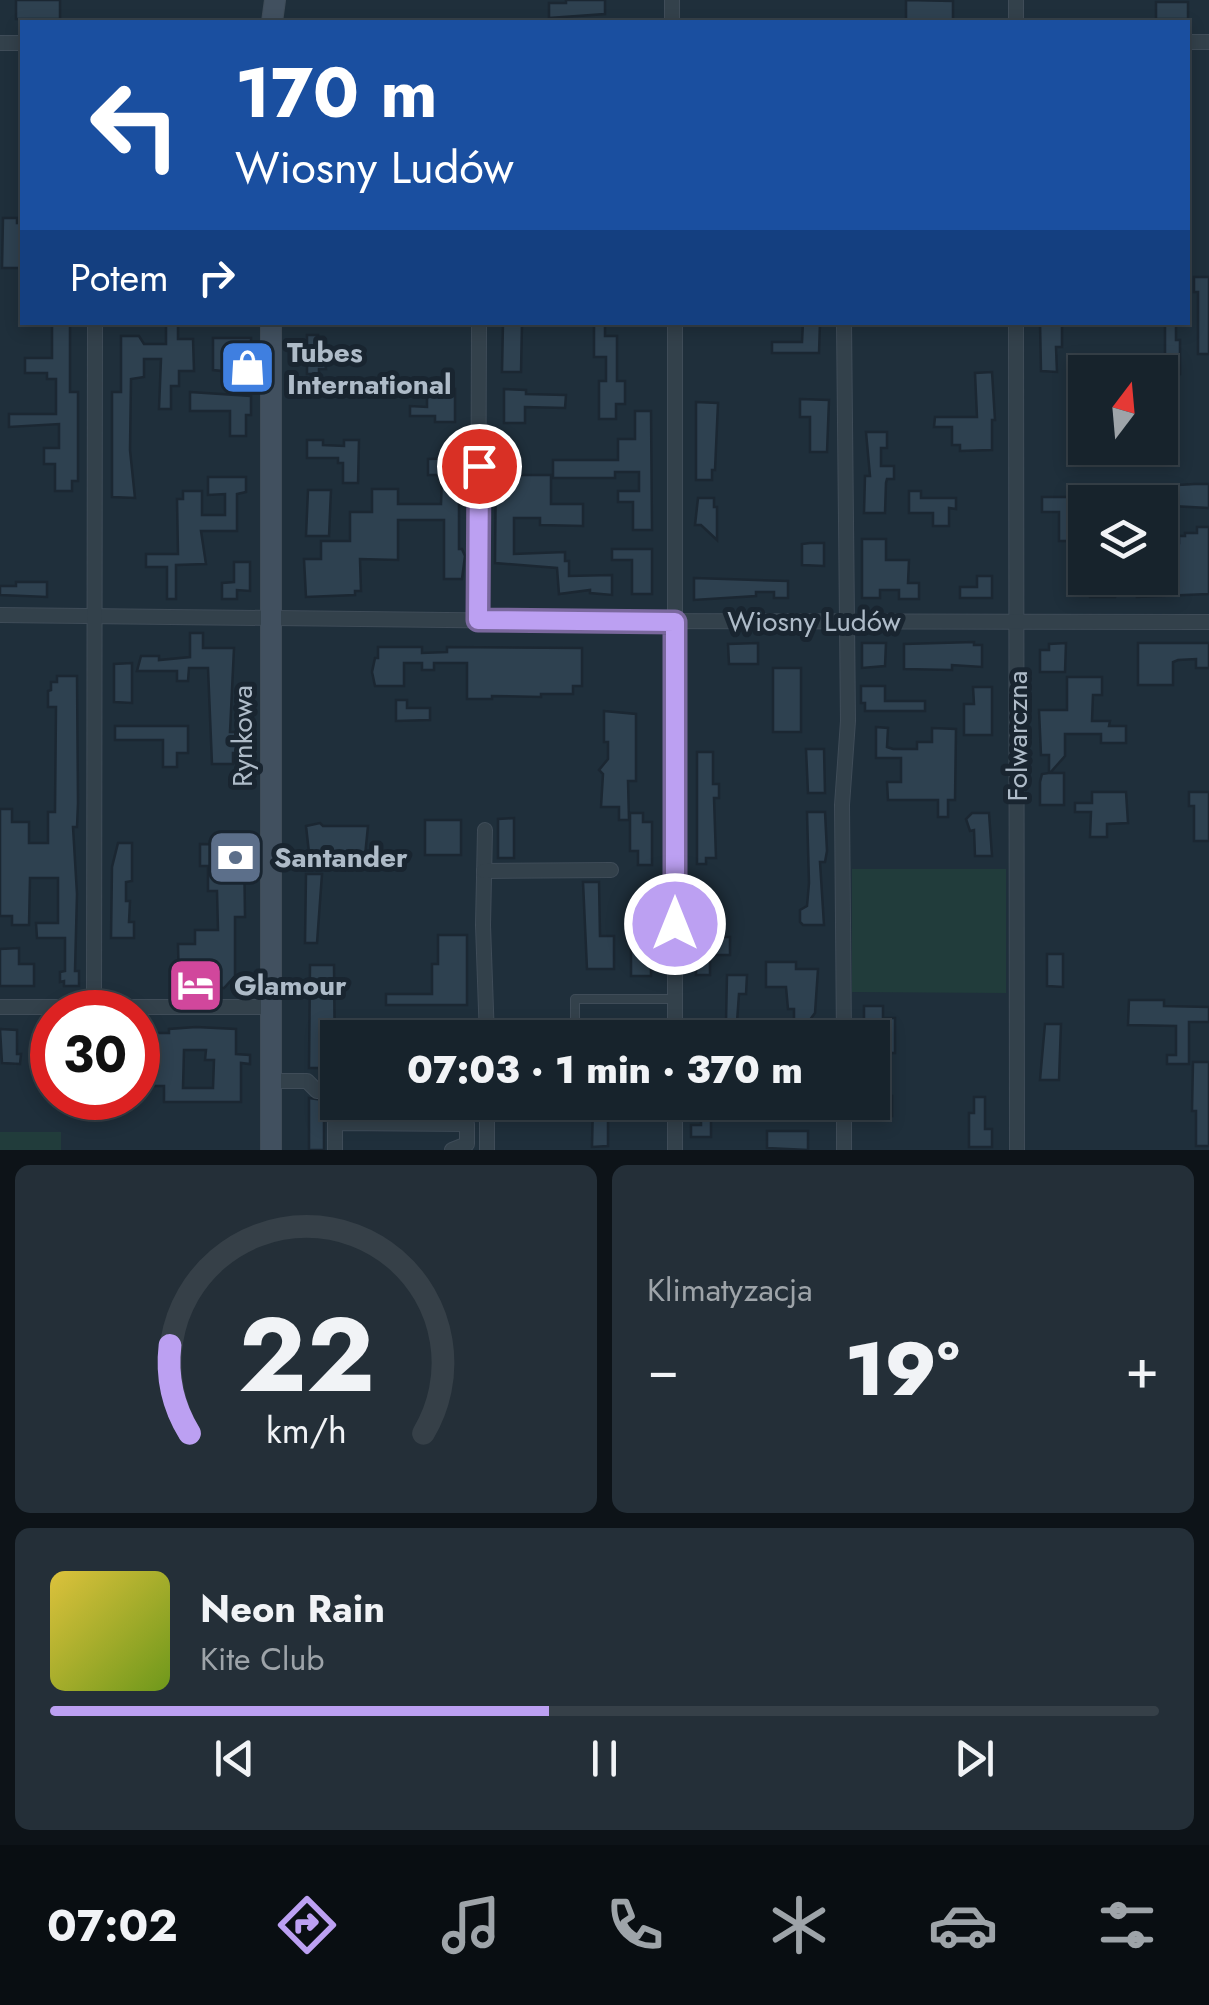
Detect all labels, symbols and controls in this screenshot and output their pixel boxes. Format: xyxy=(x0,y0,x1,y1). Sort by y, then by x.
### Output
text: 170 m xyxy=(235,42,438,143)
icon: left xyxy=(70,60,200,190)
text: Wiosny Ludów xyxy=(235,135,514,200)
text: Potem xyxy=(70,250,169,305)
icon: right xyxy=(189,250,244,305)
place label: Tubes International xyxy=(287,332,452,405)
shop icon: Tubes International xyxy=(218,338,278,398)
north arrow xyxy=(1068,355,1178,465)
map controls xyxy=(1068,355,1178,595)
pin xyxy=(437,424,522,509)
icon: arrive xyxy=(452,439,507,494)
button: layers xyxy=(1068,485,1178,595)
street label: Wiosny Ludów xyxy=(727,601,901,642)
street label: Folwarczna xyxy=(997,670,1038,802)
street label: Rynkowa xyxy=(222,685,263,787)
bank icon: Santander xyxy=(205,827,265,887)
place label: Santander xyxy=(274,837,408,878)
position arrow xyxy=(623,872,727,976)
hotel icon: Glamour xyxy=(165,955,225,1015)
place label: Glamour xyxy=(234,965,347,1006)
speed limit sign: 30 xyxy=(30,990,160,1120)
text: 07:03 · 1 min · 370 m xyxy=(407,1042,803,1097)
text: Klimatyzacja xyxy=(647,1267,813,1313)
text: 22 xyxy=(238,1280,374,1430)
text: 19° xyxy=(845,1315,960,1423)
text: − xyxy=(647,1329,679,1409)
text: + xyxy=(1125,1329,1159,1409)
text: km/h xyxy=(266,1405,346,1456)
text: Neon Rain xyxy=(200,1581,385,1636)
text: Kite Club xyxy=(200,1636,324,1682)
icon: previous xyxy=(207,1731,262,1786)
icon: pause xyxy=(577,1731,632,1786)
icon: next xyxy=(947,1731,1002,1786)
icon: directions xyxy=(272,1890,342,1960)
icon: music xyxy=(436,1890,506,1960)
icon: phone xyxy=(600,1890,670,1960)
icon: climate xyxy=(764,1890,834,1960)
icon: car xyxy=(928,1890,998,1960)
icon: filters xyxy=(1092,1890,1162,1960)
text: 07:02 xyxy=(47,1893,178,1958)

